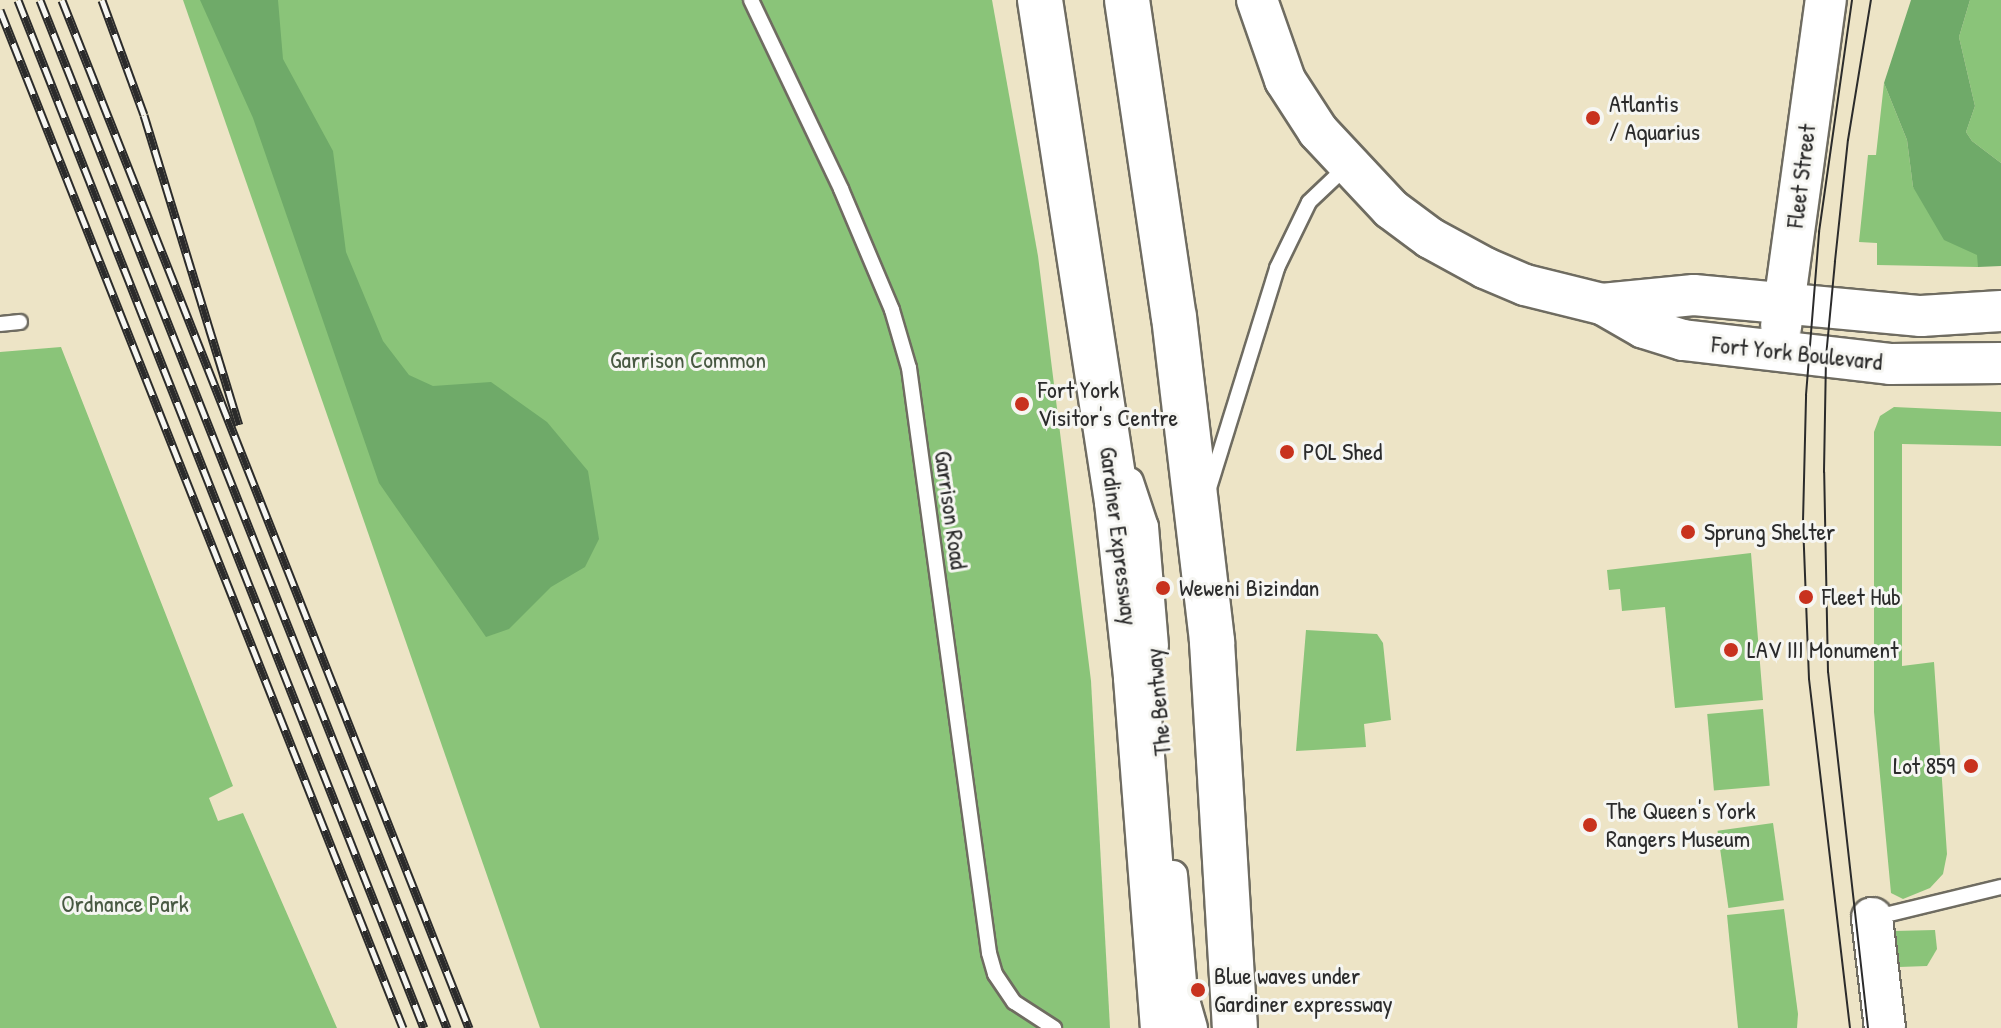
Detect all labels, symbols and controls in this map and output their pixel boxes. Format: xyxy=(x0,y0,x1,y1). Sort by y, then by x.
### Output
place label: Atlantis / Aquarius xyxy=(1609,90,1700,146)
marker: Atlantis / Aquarius xyxy=(1584,109,1602,127)
street label: Fleet Street xyxy=(1780,123,1822,229)
street label: Fort York Boulevard xyxy=(1710,330,1884,376)
park label: Garrison Common xyxy=(610,346,766,374)
place label: Fort York Visitor's Centre xyxy=(1038,376,1178,432)
marker: Fort York Visitor's Centre xyxy=(1013,395,1031,413)
place label: POL Shed xyxy=(1303,438,1382,466)
marker: POL Shed xyxy=(1278,443,1296,461)
street label: Gardiner Expressway xyxy=(1094,445,1144,627)
street label: Garrison Road xyxy=(928,449,974,571)
place label: Sprung Shelter xyxy=(1704,518,1835,546)
marker: Sprung Shelter xyxy=(1679,523,1697,541)
place label: Weweni Bizindan xyxy=(1179,574,1319,602)
marker: Weweni Bizindan xyxy=(1154,579,1172,597)
place label: Fleet Hub xyxy=(1822,583,1901,611)
marker: Fleet Hub xyxy=(1797,588,1815,606)
place label: LAV III Monument xyxy=(1747,636,1898,664)
marker: LAV III Monument xyxy=(1722,641,1740,659)
street label: The Bentway xyxy=(1139,647,1177,757)
place label: Lot 859 xyxy=(1893,752,1955,780)
marker: Lot 859 xyxy=(1962,757,1980,775)
place label: The Queen's York Rangers Museum xyxy=(1606,797,1756,853)
marker: The Queen's York Rangers Museum xyxy=(1581,816,1599,834)
park label: Ordnance Park xyxy=(61,890,189,918)
place label: Blue waves under Gardiner expressway xyxy=(1214,962,1393,1018)
marker: Blue waves under Gardiner expressway xyxy=(1189,981,1207,999)

